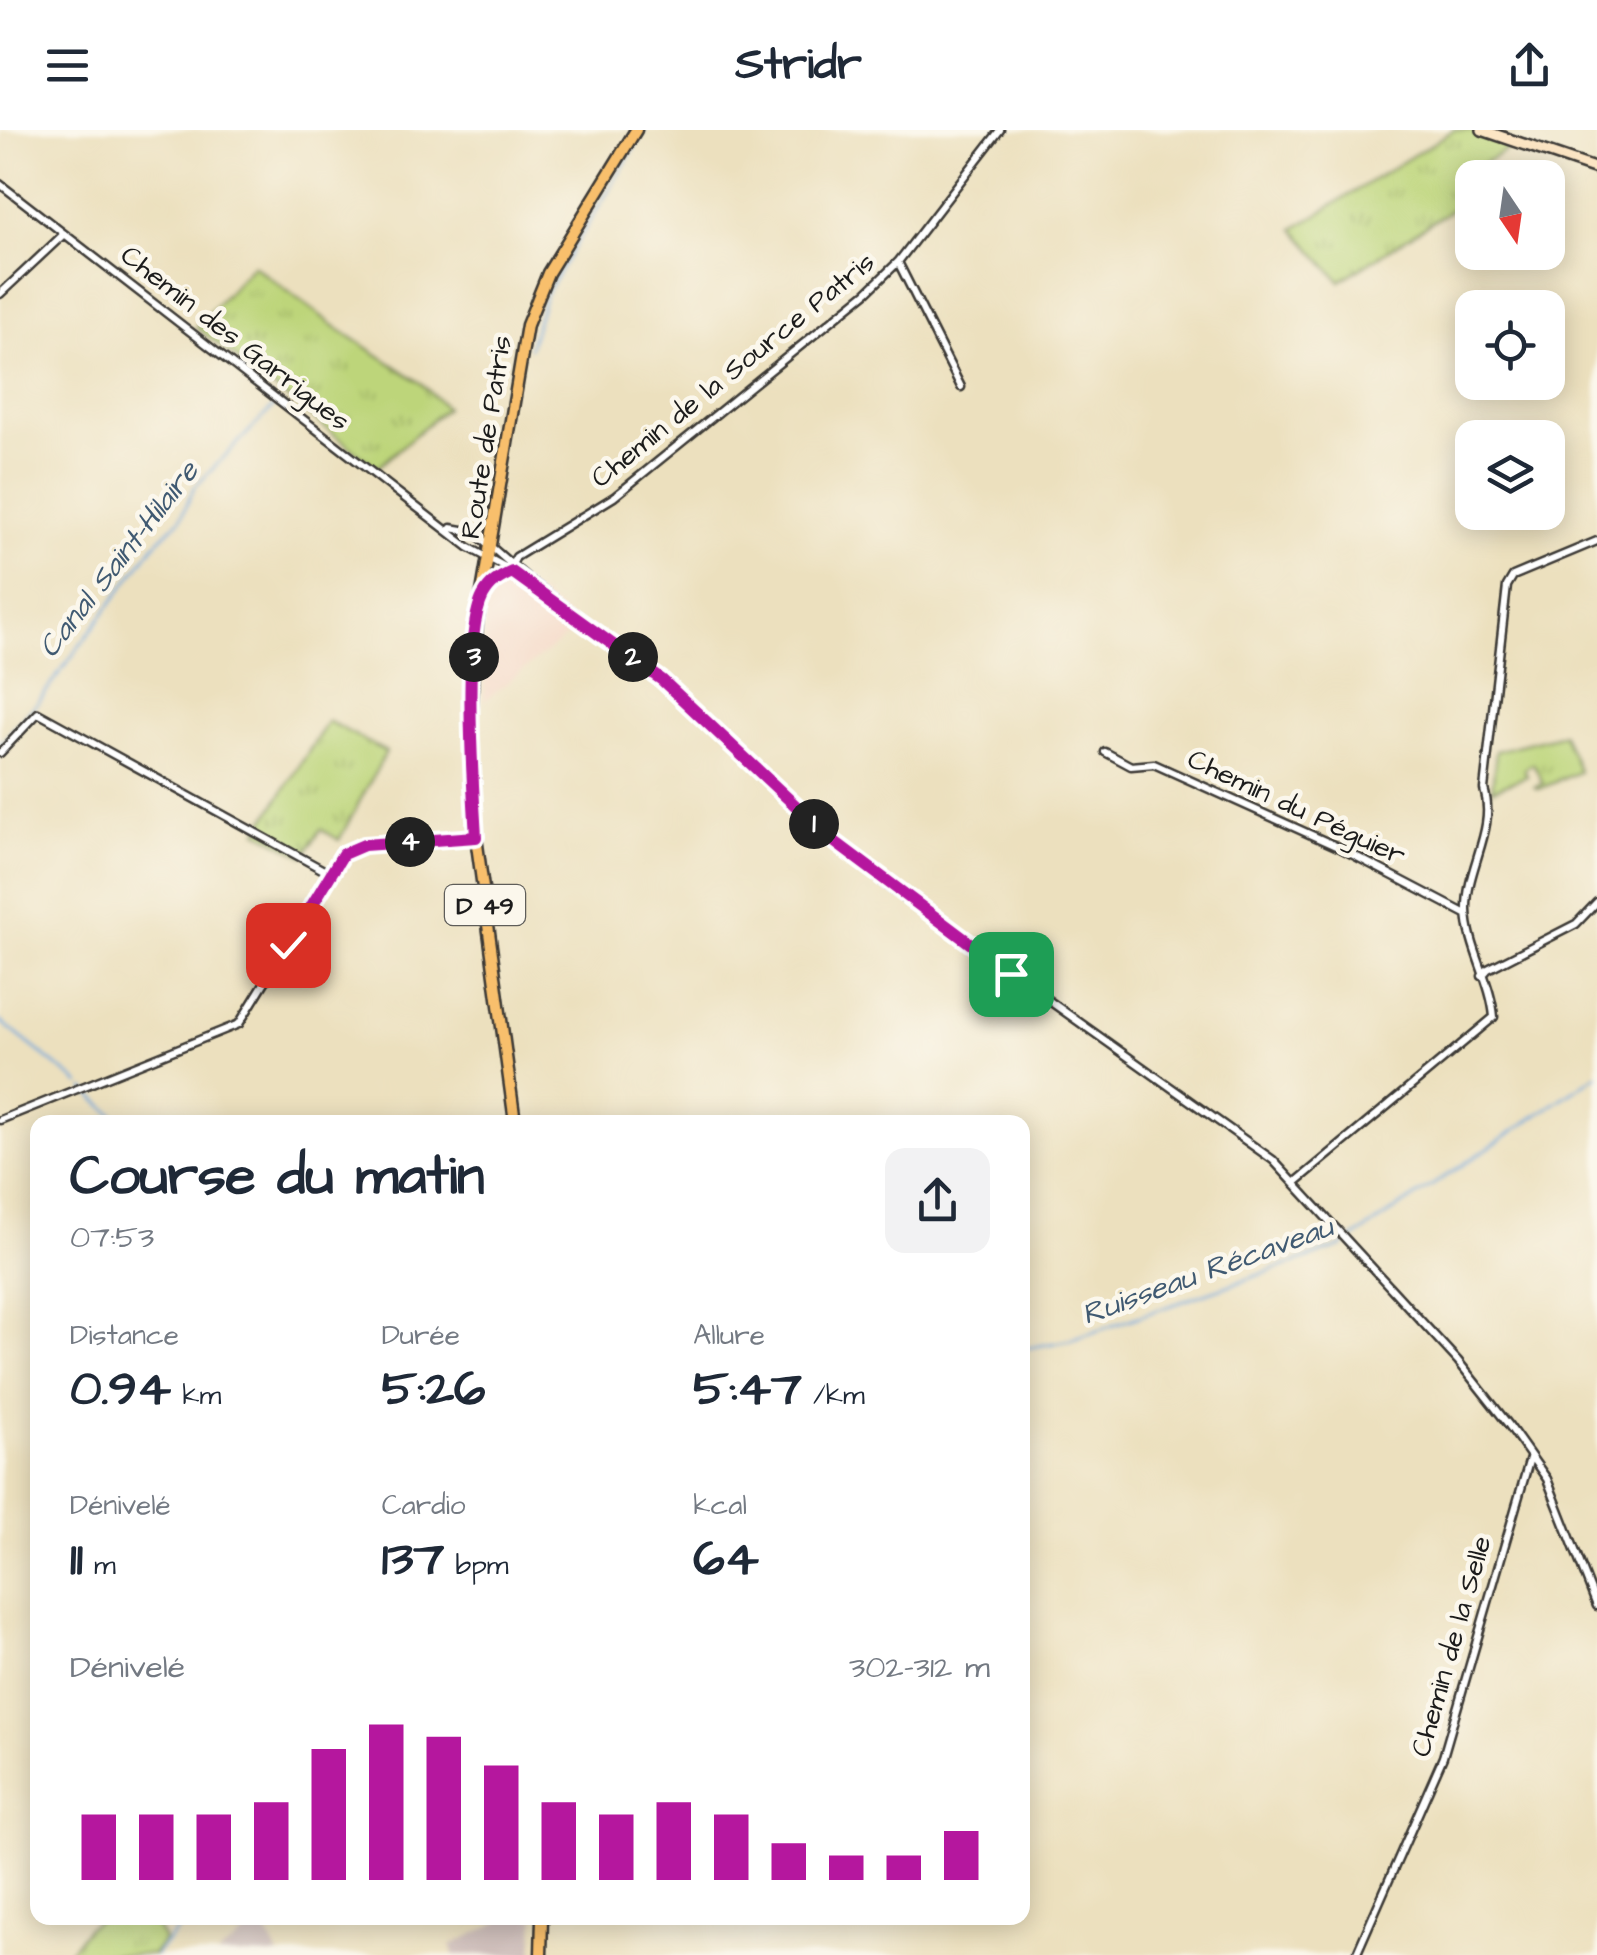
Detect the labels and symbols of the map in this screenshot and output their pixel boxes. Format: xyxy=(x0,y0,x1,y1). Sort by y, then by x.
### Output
north arrow xyxy=(1455,160,1565,270)
street label: Chemin des Garrigues xyxy=(112,236,358,441)
street label: Chemin de la Source Patris xyxy=(583,243,883,497)
street label: Route de Patris xyxy=(451,333,522,542)
water label: Canal Saint-Hilaire xyxy=(29,451,210,667)
pin: 3 xyxy=(449,632,499,682)
pin: 2 xyxy=(608,632,658,682)
street label: Chemin du Péguier xyxy=(1181,740,1412,876)
pin: 1 xyxy=(789,799,839,849)
pin: 4 xyxy=(385,817,435,867)
road number: D 49 xyxy=(445,885,525,925)
pin xyxy=(246,903,331,988)
pin xyxy=(969,932,1054,1017)
water label: Ruisseau Récaveau xyxy=(1076,1205,1340,1336)
street label: Chemin de la Selle xyxy=(1401,1532,1502,1761)

